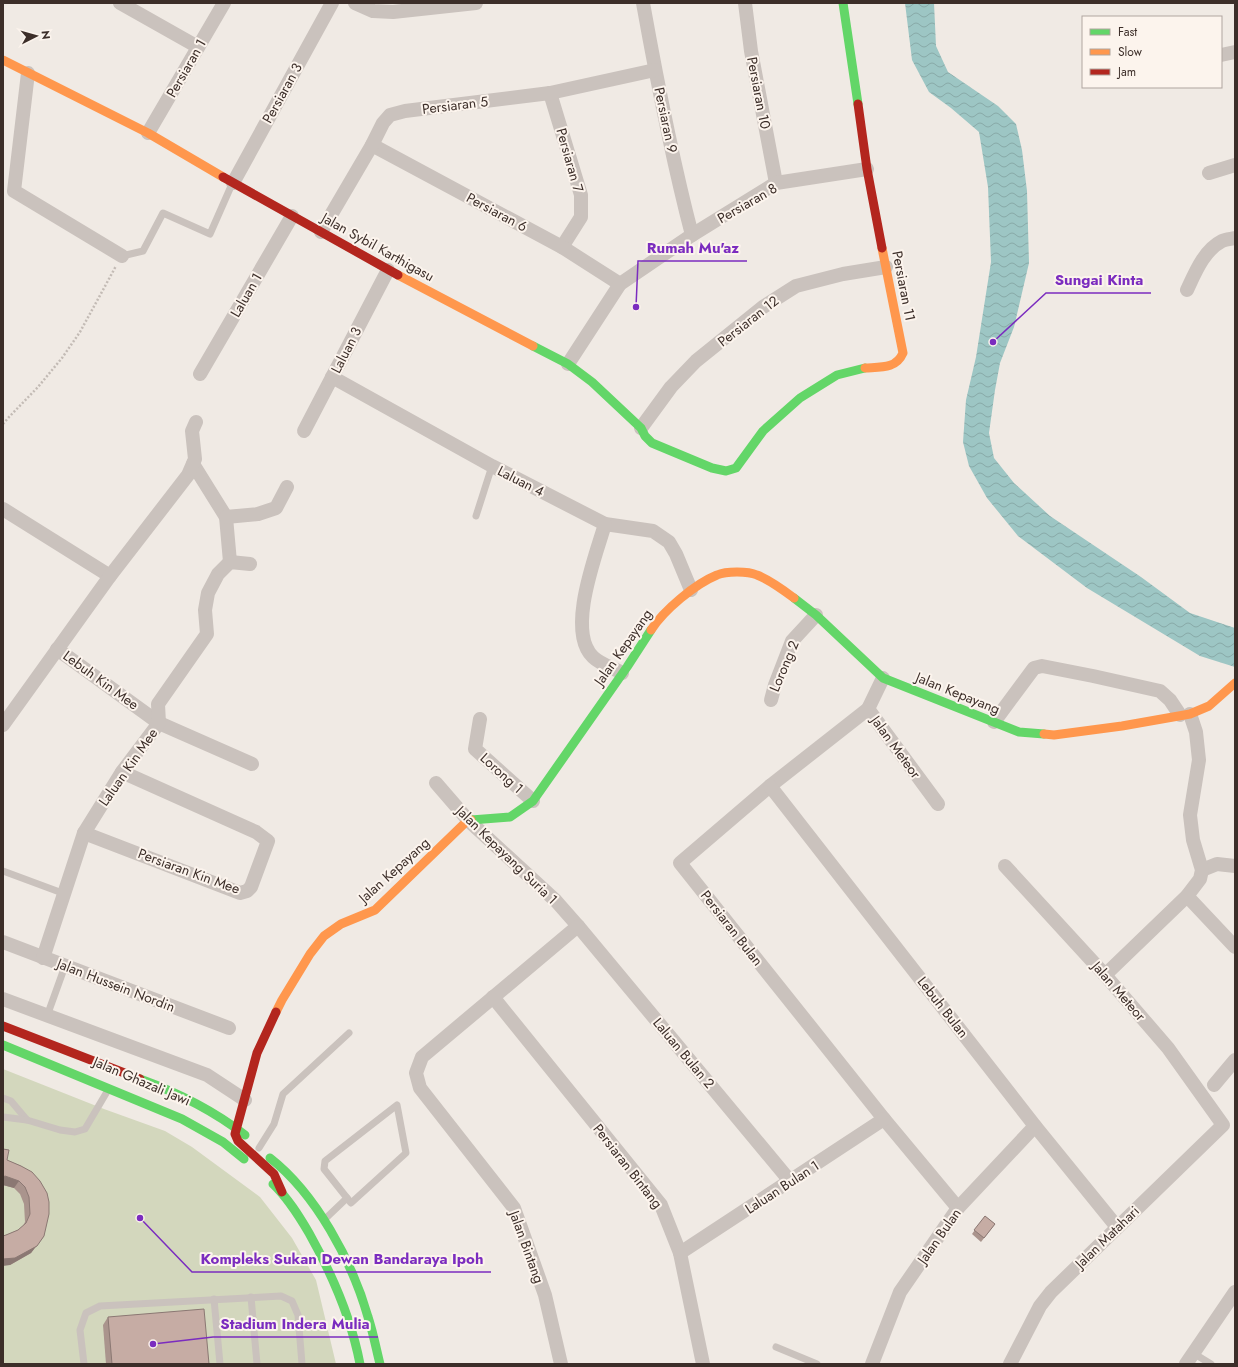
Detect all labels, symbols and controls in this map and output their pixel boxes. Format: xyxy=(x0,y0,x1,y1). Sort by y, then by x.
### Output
north arrow xyxy=(16,16,56,56)
legend xyxy=(1082,16,1222,88)
text: Fast xyxy=(1118,23,1137,41)
text: N xyxy=(38,30,54,40)
street label: Persiaran 1 xyxy=(161,35,211,101)
text: Slow xyxy=(1118,43,1143,61)
street label: Persiaran 10 xyxy=(742,55,776,131)
street label: Persiaran 3 xyxy=(257,59,307,127)
text: Jam xyxy=(1116,63,1136,81)
street label: Persiaran 9 xyxy=(649,85,683,155)
street label: Persiaran 5 xyxy=(421,91,489,119)
street label: Persiaran 7 xyxy=(551,126,589,195)
street label: Persiaran 8 xyxy=(713,178,781,228)
street label: Persiaran 6 xyxy=(463,188,531,236)
street label: Jalan Sybil Karthigasu xyxy=(316,207,438,286)
callout: Rumah Mu'az xyxy=(638,234,747,261)
text: Rumah Mu'az xyxy=(647,237,739,259)
street label: Persiaran 11 xyxy=(887,249,921,323)
callout: Sungai Kinta xyxy=(1046,266,1151,293)
street label: Laluan 1 xyxy=(225,269,267,321)
text: Sungai Kinta xyxy=(1055,269,1143,291)
street label: Persiaran 12 xyxy=(713,291,783,351)
street label: Laluan 3 xyxy=(326,323,366,377)
street label: Laluan 4 xyxy=(494,461,548,501)
street label: Jalan Kepayang xyxy=(588,605,657,691)
street label: Lorong 2 xyxy=(764,637,804,695)
street label: Lebuh Kin Mee xyxy=(59,646,143,714)
street label: Jalan Kepayang xyxy=(911,666,1003,719)
street label: Jalan Meteor xyxy=(865,710,926,783)
street label: Laluan Kin Mee xyxy=(94,724,162,810)
street label: Lorong 1 xyxy=(476,748,528,798)
street label: Jalan Kepayang Suria 1 xyxy=(450,800,562,909)
street label: Jalan Kepayang xyxy=(353,833,434,909)
street label: Persiaran Kin Mee xyxy=(135,843,243,899)
street label: Persiaran Bulan xyxy=(696,886,768,970)
street label: Jalan Hussein Nordin xyxy=(52,953,178,1017)
street label: Jalan Meteor xyxy=(1086,955,1151,1025)
street label: Lebuh Bulan xyxy=(913,972,973,1042)
street label: Laluan Bulan 2 xyxy=(649,1013,719,1093)
street label: Jalan Ghazali Jawi xyxy=(88,1051,194,1111)
street label: Persiaran Bintang xyxy=(589,1119,667,1213)
street label: Laluan Bulan 1 xyxy=(741,1156,823,1218)
street label: Jalan Matahari xyxy=(1069,1201,1144,1274)
street label: Jalan Bulan xyxy=(911,1204,966,1270)
street label: Jalan Bintang xyxy=(504,1206,549,1286)
callout: Kompleks Sukan Dewan Bandaraya Ipoh xyxy=(192,1245,491,1272)
text: Kompleks Sukan Dewan Bandaraya Ipoh xyxy=(201,1248,483,1270)
callout: Stadium Indera Mulia xyxy=(213,1310,378,1337)
text: Stadium Indera Mulia xyxy=(220,1313,370,1335)

